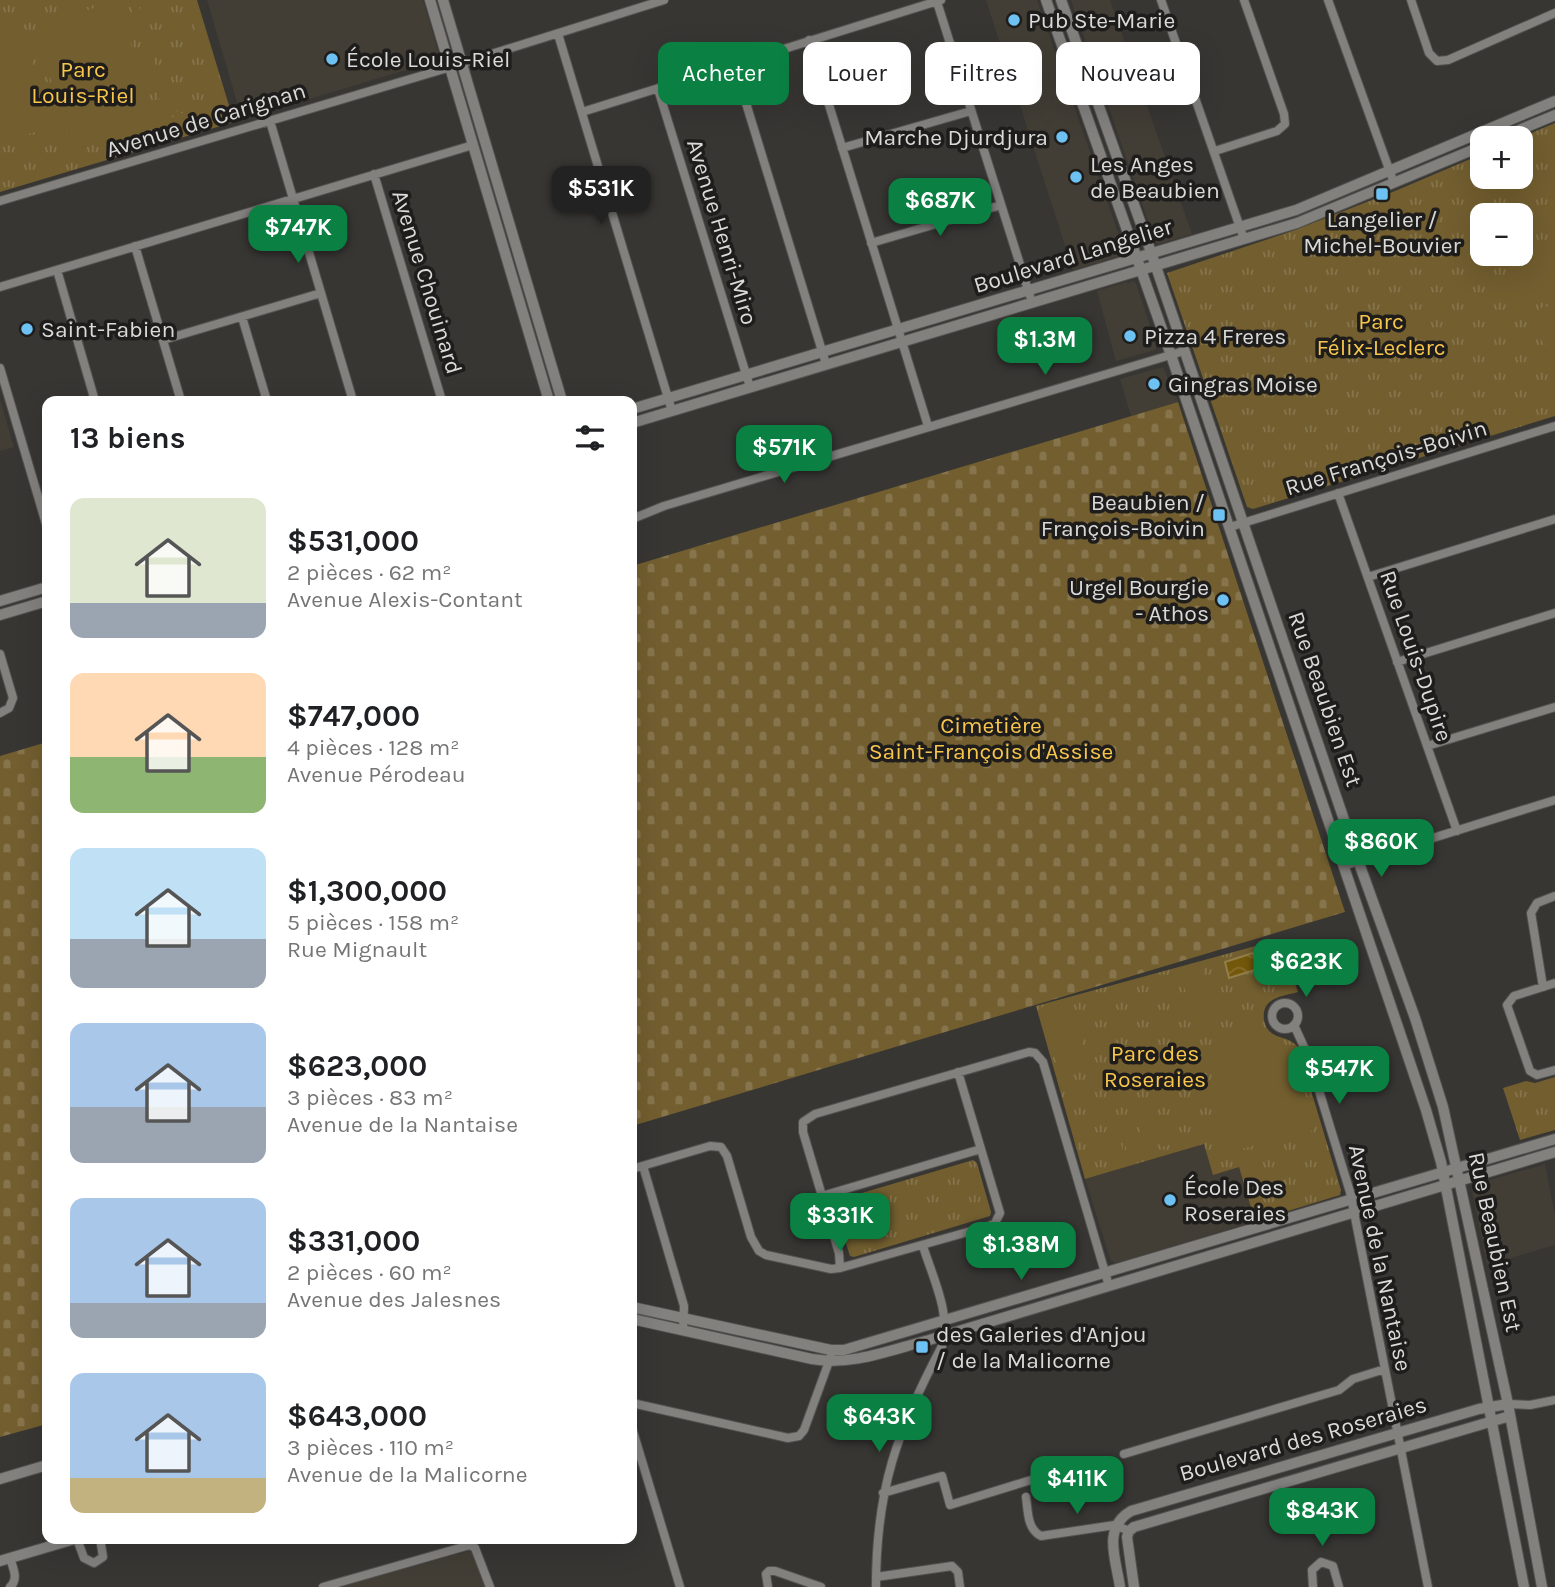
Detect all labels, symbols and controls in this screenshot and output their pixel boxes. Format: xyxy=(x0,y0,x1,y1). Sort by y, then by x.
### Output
place label: Pub Ste-Marie xyxy=(1028,7,1175,34)
marker: Pub Ste-Marie xyxy=(1006,12,1022,28)
chip: Acheter xyxy=(658,42,789,105)
chip: Louer xyxy=(803,42,911,105)
chip: Filtres xyxy=(925,42,1042,105)
chip: Nouveau xyxy=(1056,42,1200,105)
place label: École Louis-Riel xyxy=(346,46,510,73)
marker: École Louis-Riel xyxy=(324,51,340,67)
park label: Parc Louis-Riel xyxy=(31,56,135,109)
street label: Avenue de Carignan xyxy=(103,77,309,163)
place label: Marche Djurdjura xyxy=(864,124,1048,151)
map controls xyxy=(1470,126,1533,266)
button: + xyxy=(1470,126,1533,189)
marker: Marche Djurdjura xyxy=(1054,129,1070,145)
street label: Avenue Henri-Miro xyxy=(681,136,763,328)
place label: Les Anges de Beaubien xyxy=(1090,151,1220,204)
pin: $531K xyxy=(552,166,650,226)
marker: Les Anges de Beaubien xyxy=(1068,169,1084,185)
text: $531K xyxy=(568,175,634,202)
pin: $687K xyxy=(891,178,989,238)
marker: Langelier / Michel-Bouvier xyxy=(1374,186,1390,202)
street label: Avenue Chouinard xyxy=(386,187,468,377)
text: $687K xyxy=(904,187,976,214)
button: − xyxy=(1470,203,1533,266)
pin: $747K xyxy=(249,205,347,265)
place label: Langelier / Michel-Bouvier xyxy=(1303,206,1462,259)
street label: Boulevard Langelier xyxy=(970,213,1176,299)
text: $747K xyxy=(264,214,332,241)
park label: Parc Félix-Leclerc xyxy=(1316,308,1446,361)
place label: Saint-Fabien xyxy=(41,316,175,343)
pin: $1.3M xyxy=(996,318,1094,377)
marker: Saint-Fabien xyxy=(19,321,35,337)
place label: Pizza 4 Freres xyxy=(1144,323,1286,350)
text: $1.3M xyxy=(1013,326,1077,353)
marker: Pizza 4 Freres xyxy=(1122,328,1138,344)
place label: Gingras Moise xyxy=(1168,371,1318,398)
marker: Gingras Moise xyxy=(1146,376,1162,392)
street label: Rue François-Boivin xyxy=(1282,414,1490,502)
icon: filters xyxy=(571,419,609,457)
text: 13 biens xyxy=(70,420,186,456)
pin: $571K xyxy=(735,426,833,485)
text: $571K xyxy=(752,434,816,461)
place label: Beaubien / François-Boivin xyxy=(1041,489,1205,542)
marker: Beaubien / François-Boivin xyxy=(1211,507,1227,523)
text: $531,000 xyxy=(287,523,419,559)
icon: home xyxy=(126,526,210,610)
text: 2 pièces · 62 m² xyxy=(287,559,451,586)
street label: Rue Louis-Dupire xyxy=(1374,567,1458,745)
place label: Urgel Bourgie - Athos xyxy=(1069,574,1209,627)
text: Avenue Alexis-Contant xyxy=(287,586,523,613)
marker: Urgel Bourgie - Athos xyxy=(1215,592,1231,608)
street label: Rue Beaubien Est xyxy=(1282,608,1368,790)
text: $747,000 xyxy=(287,698,420,734)
icon: home xyxy=(126,701,210,785)
park label: Cimetière Saint-François d'Assise xyxy=(869,712,1113,765)
text: 4 pièces · 128 m² xyxy=(287,734,459,761)
text: Avenue Pérodeau xyxy=(287,761,466,788)
pin: $860K xyxy=(1332,820,1430,879)
text: $860K xyxy=(1344,828,1418,855)
text: $1,300,000 xyxy=(287,873,447,909)
icon: home xyxy=(126,876,210,960)
text: 5 pièces · 158 m² xyxy=(287,909,459,936)
text: Rue Mignault xyxy=(287,936,427,963)
pin: $623K xyxy=(1257,940,1355,999)
text: $623K xyxy=(1269,948,1343,975)
park label: Parc des Roseraies xyxy=(1104,1040,1206,1093)
pin: $547K xyxy=(1290,1046,1388,1106)
text: $623,000 xyxy=(287,1048,427,1084)
icon: home xyxy=(126,1051,210,1135)
text: $547K xyxy=(1304,1055,1374,1082)
text: 3 pièces · 83 m² xyxy=(287,1084,453,1111)
text: Avenue de la Nantaise xyxy=(287,1111,518,1138)
street label: Avenue de la Nantaise xyxy=(1343,1142,1417,1374)
street label: Rue Beaubien Est xyxy=(1463,1150,1527,1335)
place label: École Des Roseraies xyxy=(1184,1174,1286,1227)
marker: École Des Roseraies xyxy=(1162,1192,1178,1208)
pin: $331K xyxy=(791,1194,889,1253)
text: $331K xyxy=(806,1202,874,1229)
pin: $1.38M xyxy=(964,1222,1078,1282)
text: $331,000 xyxy=(287,1223,420,1259)
icon: home xyxy=(126,1226,210,1310)
text: $1.38M xyxy=(982,1231,1060,1258)
text: 2 pièces · 60 m² xyxy=(287,1259,452,1286)
text: Avenue des Jalesnes xyxy=(287,1286,501,1313)
place label: des Galeries d'Anjou / de la Malicorne xyxy=(936,1321,1147,1374)
marker: des Galeries d'Anjou / de la Malicorne xyxy=(914,1339,930,1355)
street label: Boulevard des Roseraies xyxy=(1176,1391,1430,1487)
pin: $643K xyxy=(830,1394,928,1454)
text: $643,000 xyxy=(287,1398,427,1434)
icon: home xyxy=(126,1401,210,1485)
text: $643K xyxy=(843,1403,915,1430)
text: 3 pièces · 110 m² xyxy=(287,1434,454,1461)
pin: $411K xyxy=(1028,1456,1126,1516)
text: Avenue de la Malicorne xyxy=(287,1461,528,1488)
text: $411K xyxy=(1047,1465,1107,1492)
pin: $843K xyxy=(1273,1488,1371,1548)
text: $843K xyxy=(1285,1497,1359,1524)

